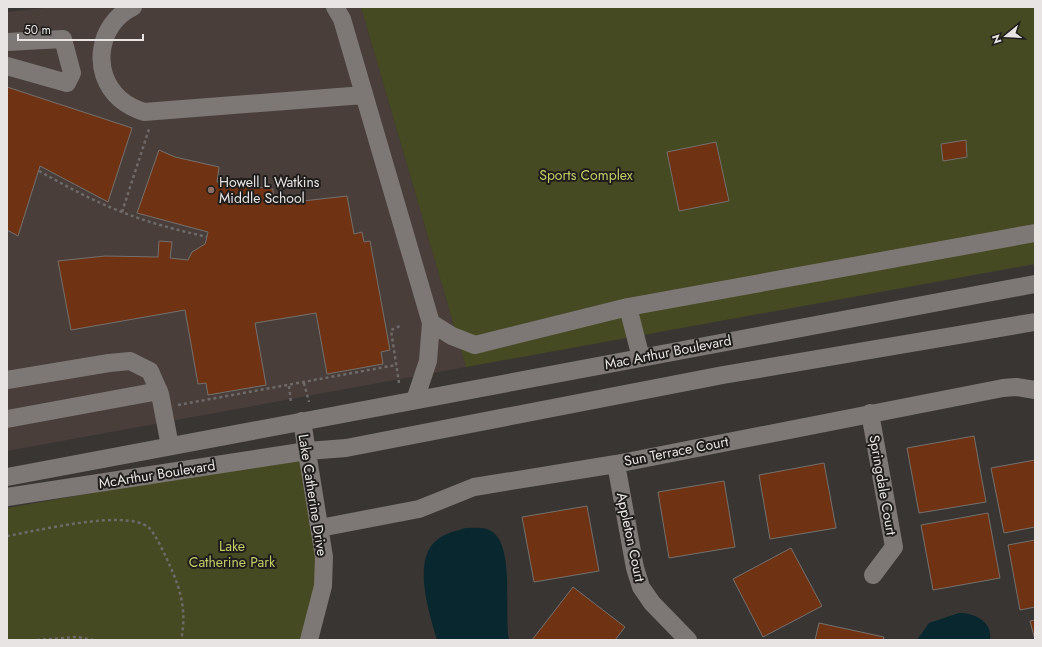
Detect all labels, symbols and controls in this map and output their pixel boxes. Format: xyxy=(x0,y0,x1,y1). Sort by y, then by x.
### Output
scale bar xyxy=(18,16,143,42)
north arrow xyxy=(986,16,1026,56)
text: 50 m xyxy=(24,21,51,39)
text: N xyxy=(988,32,1005,46)
park label: Sports Complex xyxy=(539,165,633,185)
place label: Howell L Watkins Middle School xyxy=(219,172,320,208)
marker: Howell L Watkins Middle School xyxy=(206,185,216,195)
street label: Mac Arthur Boulevard xyxy=(603,330,733,374)
street label: Sun Terrace Court xyxy=(622,431,731,471)
street label: Lake Catherine Drive xyxy=(294,433,332,557)
street label: Springdale Court xyxy=(864,433,902,537)
street label: McArthur Boulevard xyxy=(97,455,217,493)
street label: Appleton Court xyxy=(612,490,650,584)
park label: Lake Catherine Park xyxy=(189,536,276,572)

